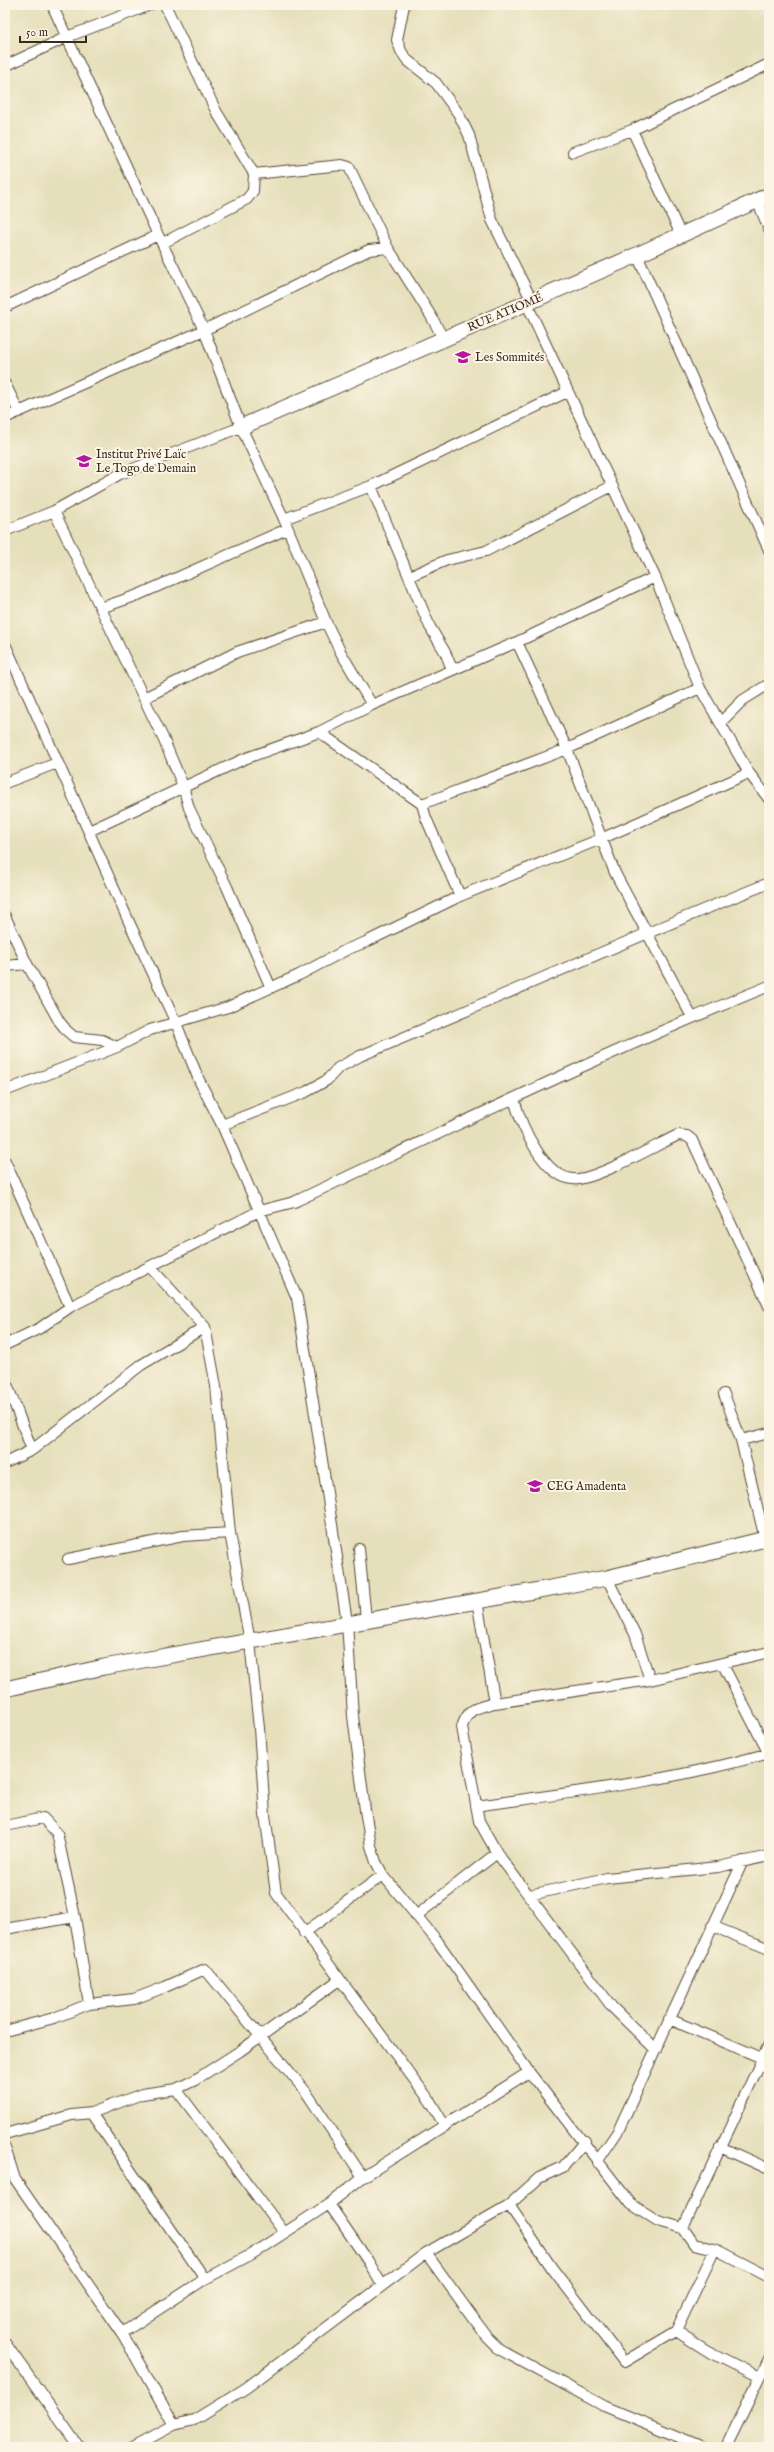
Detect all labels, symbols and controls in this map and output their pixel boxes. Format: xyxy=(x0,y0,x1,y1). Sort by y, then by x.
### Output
scale bar xyxy=(20,18,86,44)
text: 50 m xyxy=(26,25,48,40)
street label: RUE ATIOMÉ xyxy=(465,289,545,335)
school or university icon: Les Sommités xyxy=(454,348,472,366)
place label: Les Sommités xyxy=(475,350,544,365)
place label: Institut Privé Laïc Le Togo de Demain xyxy=(96,447,197,476)
school or university icon: Institut Privé Laïc Le Togo de Demain xyxy=(75,452,93,470)
school or university icon: CEG Amadenta xyxy=(526,1477,544,1495)
place label: CEG Amadenta xyxy=(547,1479,627,1494)

